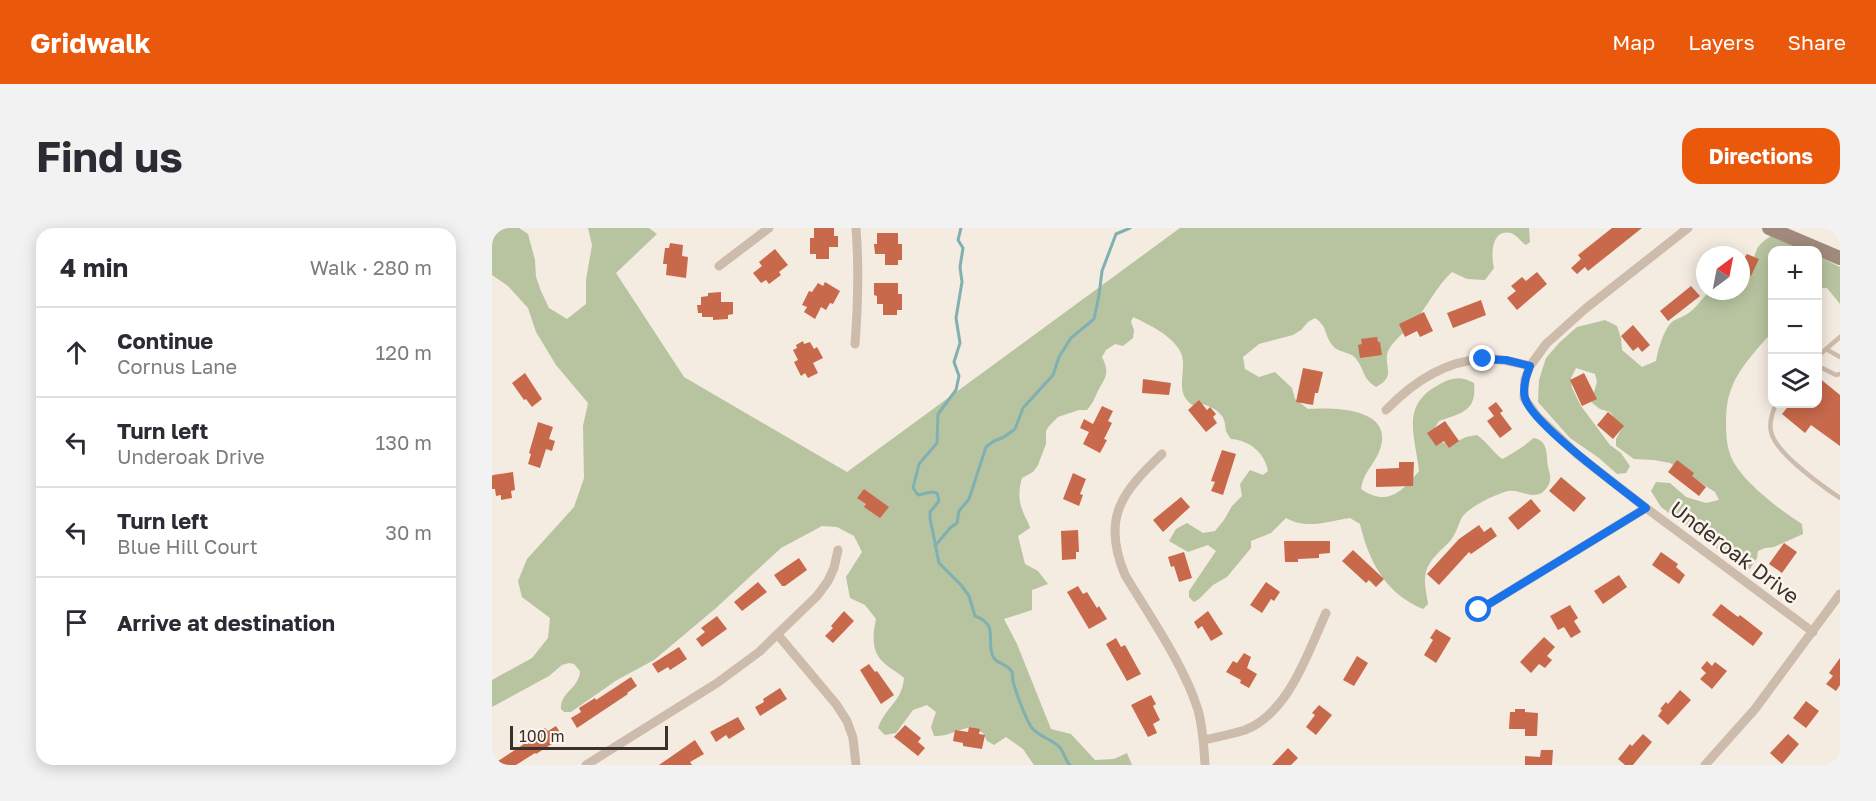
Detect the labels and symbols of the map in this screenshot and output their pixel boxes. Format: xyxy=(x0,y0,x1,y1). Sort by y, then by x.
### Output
north arrow xyxy=(1696,246,1750,300)
route end xyxy=(1469,345,1495,371)
street label: Underoak Drive xyxy=(1665,495,1805,609)
route start xyxy=(1465,596,1491,622)
scale bar xyxy=(510,723,668,750)

